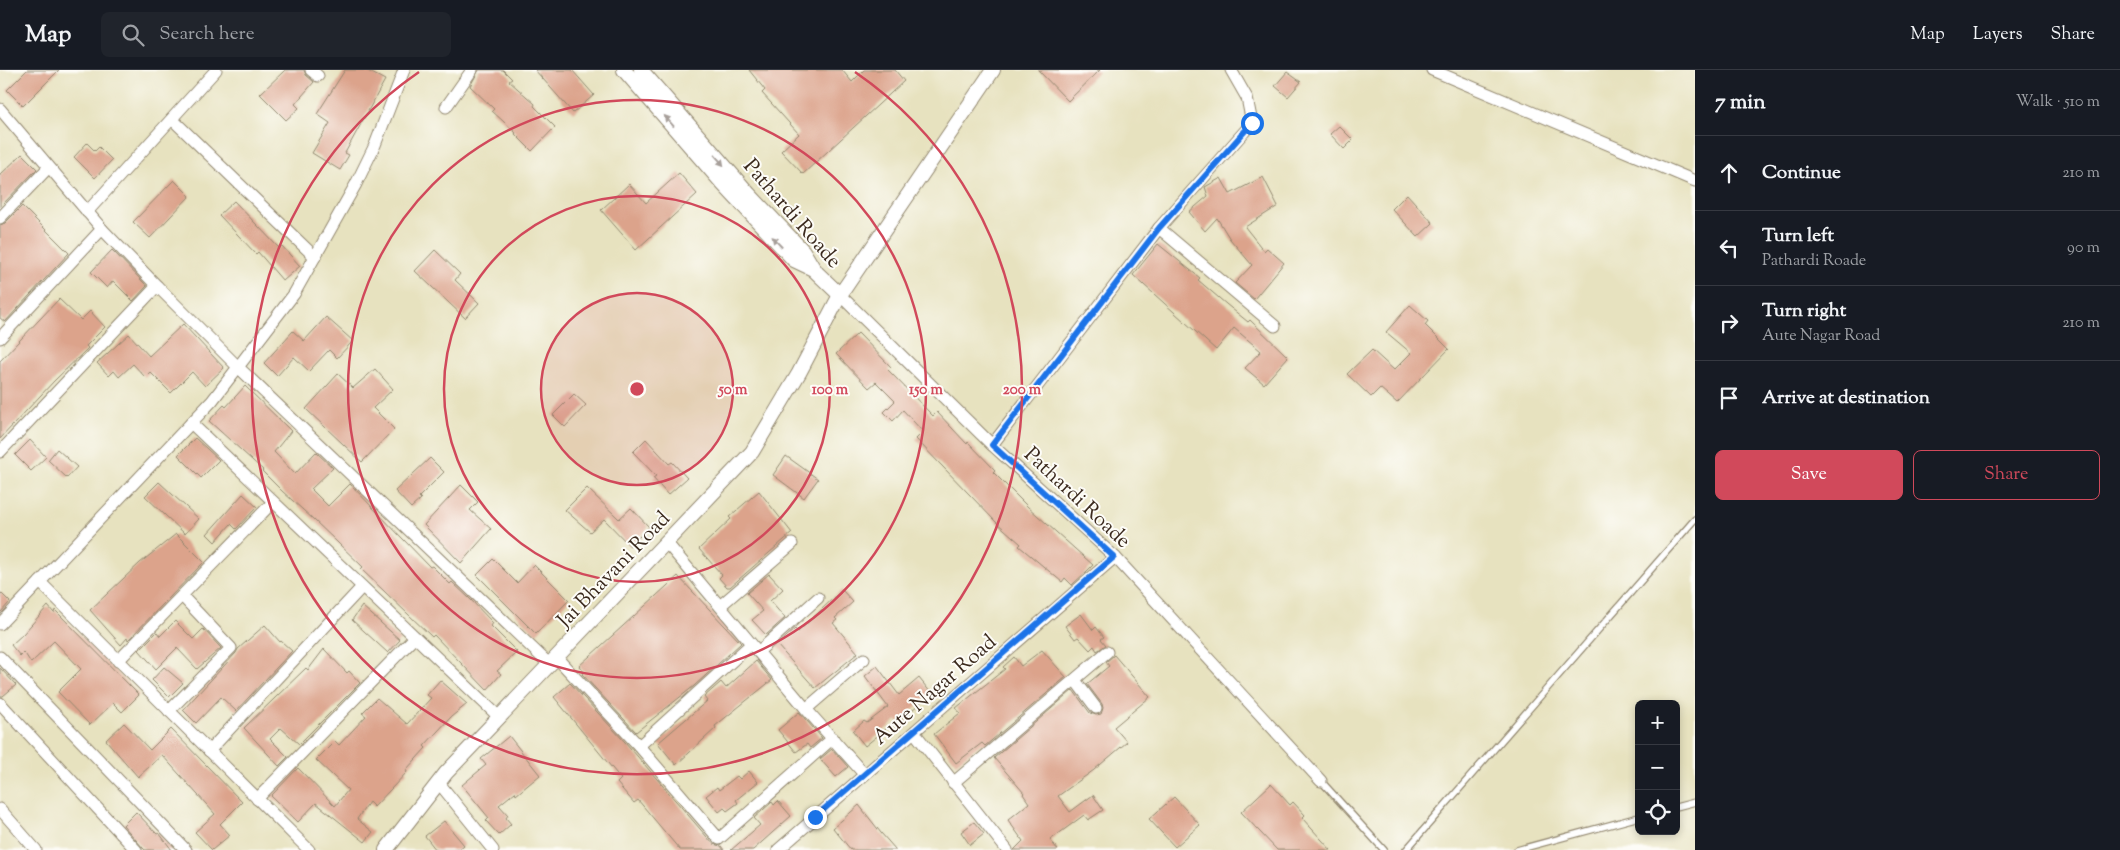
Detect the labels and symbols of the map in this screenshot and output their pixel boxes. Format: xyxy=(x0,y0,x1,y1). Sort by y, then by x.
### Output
route start xyxy=(1241,112,1264,135)
one-way arrow xyxy=(663,115,675,127)
one-way arrow xyxy=(713,153,725,165)
street label: Pathardi Roade xyxy=(735,153,848,276)
one-way arrow xyxy=(771,236,783,248)
centre of rings xyxy=(628,380,646,398)
text: 50 m xyxy=(718,380,748,401)
text: 100 m xyxy=(812,380,849,401)
text: 150 m xyxy=(909,380,943,401)
text: 200 m xyxy=(1003,380,1042,401)
street label: Pathardi Roade xyxy=(1016,441,1137,556)
street label: Jai Bhavani Road xyxy=(550,505,678,636)
street label: Aute Nagar Road xyxy=(867,628,1004,753)
route end xyxy=(804,806,827,829)

